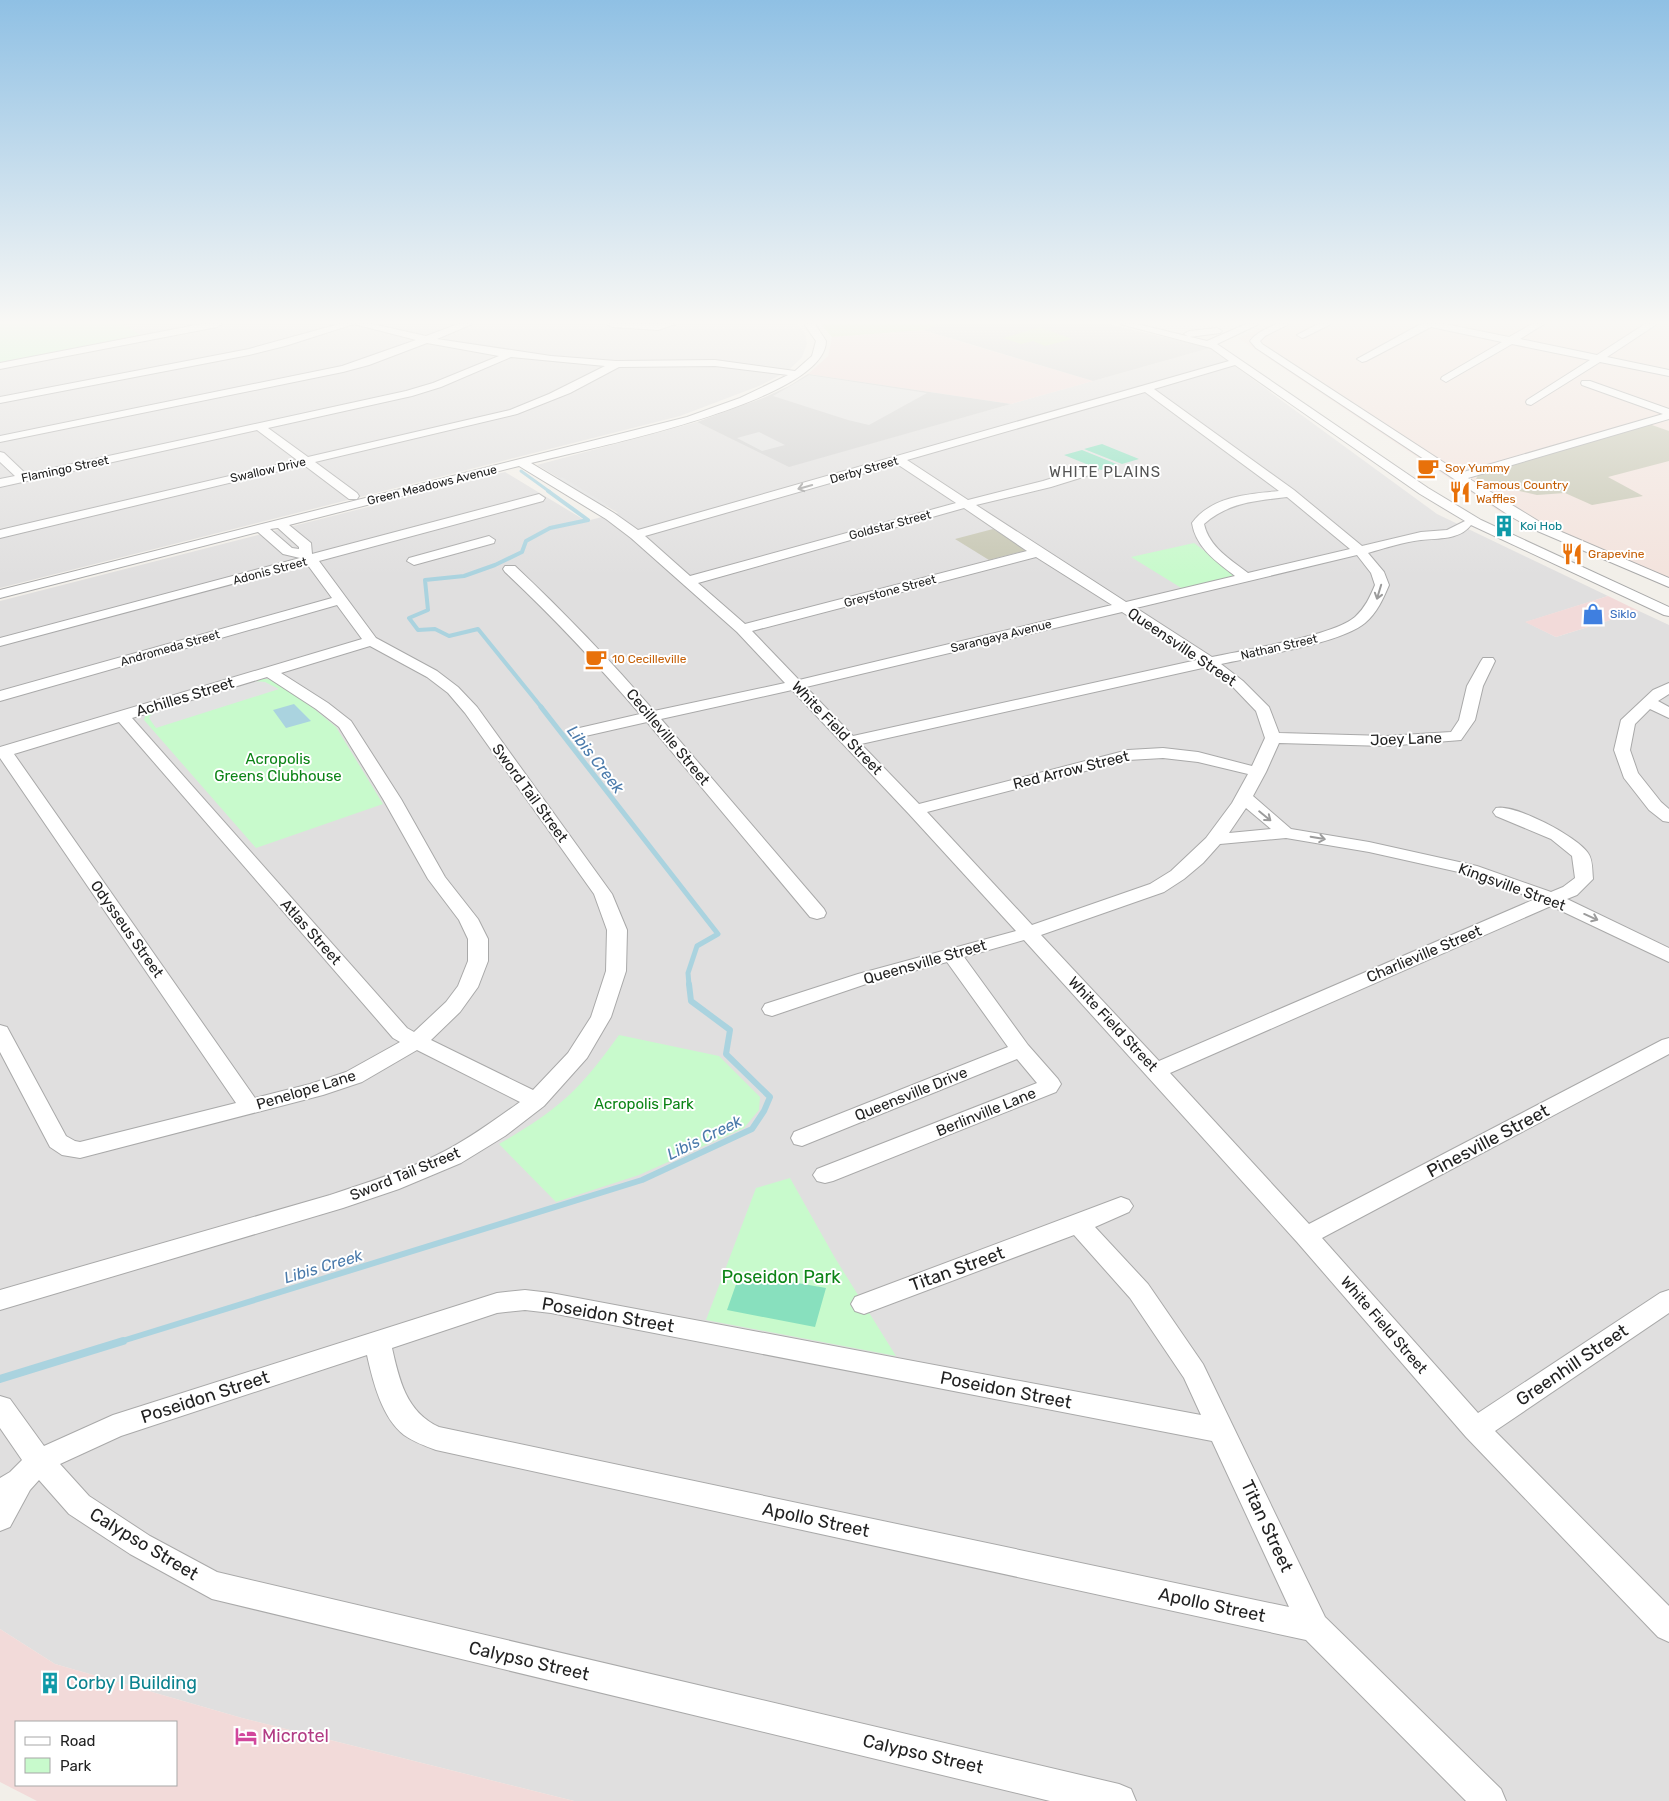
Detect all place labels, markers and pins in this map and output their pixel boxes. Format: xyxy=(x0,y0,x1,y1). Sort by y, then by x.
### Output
cafe icon: Soy Yummy xyxy=(1415,455,1441,481)
place label: Soy Yummy xyxy=(1445,461,1510,475)
place label: Famous Country Waffles xyxy=(1476,478,1569,506)
restaurant icon: Famous Country Waffles xyxy=(1447,479,1473,505)
building icon: Koi Hob xyxy=(1491,513,1517,539)
place label: Koi Hob xyxy=(1520,519,1562,533)
restaurant icon: Grapevine xyxy=(1559,541,1585,567)
place label: Grapevine xyxy=(1588,547,1645,561)
shop icon: Siklo xyxy=(1580,601,1606,627)
place label: Siklo xyxy=(1610,607,1636,621)
cafe icon: 10 Cecilleville xyxy=(583,646,609,672)
place label: 10 Cecilleville xyxy=(612,652,687,666)
building icon: Corby I Building xyxy=(37,1670,63,1696)
place label: Corby I Building xyxy=(66,1672,197,1694)
hotel icon: Microtel xyxy=(233,1723,259,1749)
place label: Microtel xyxy=(262,1725,329,1747)

